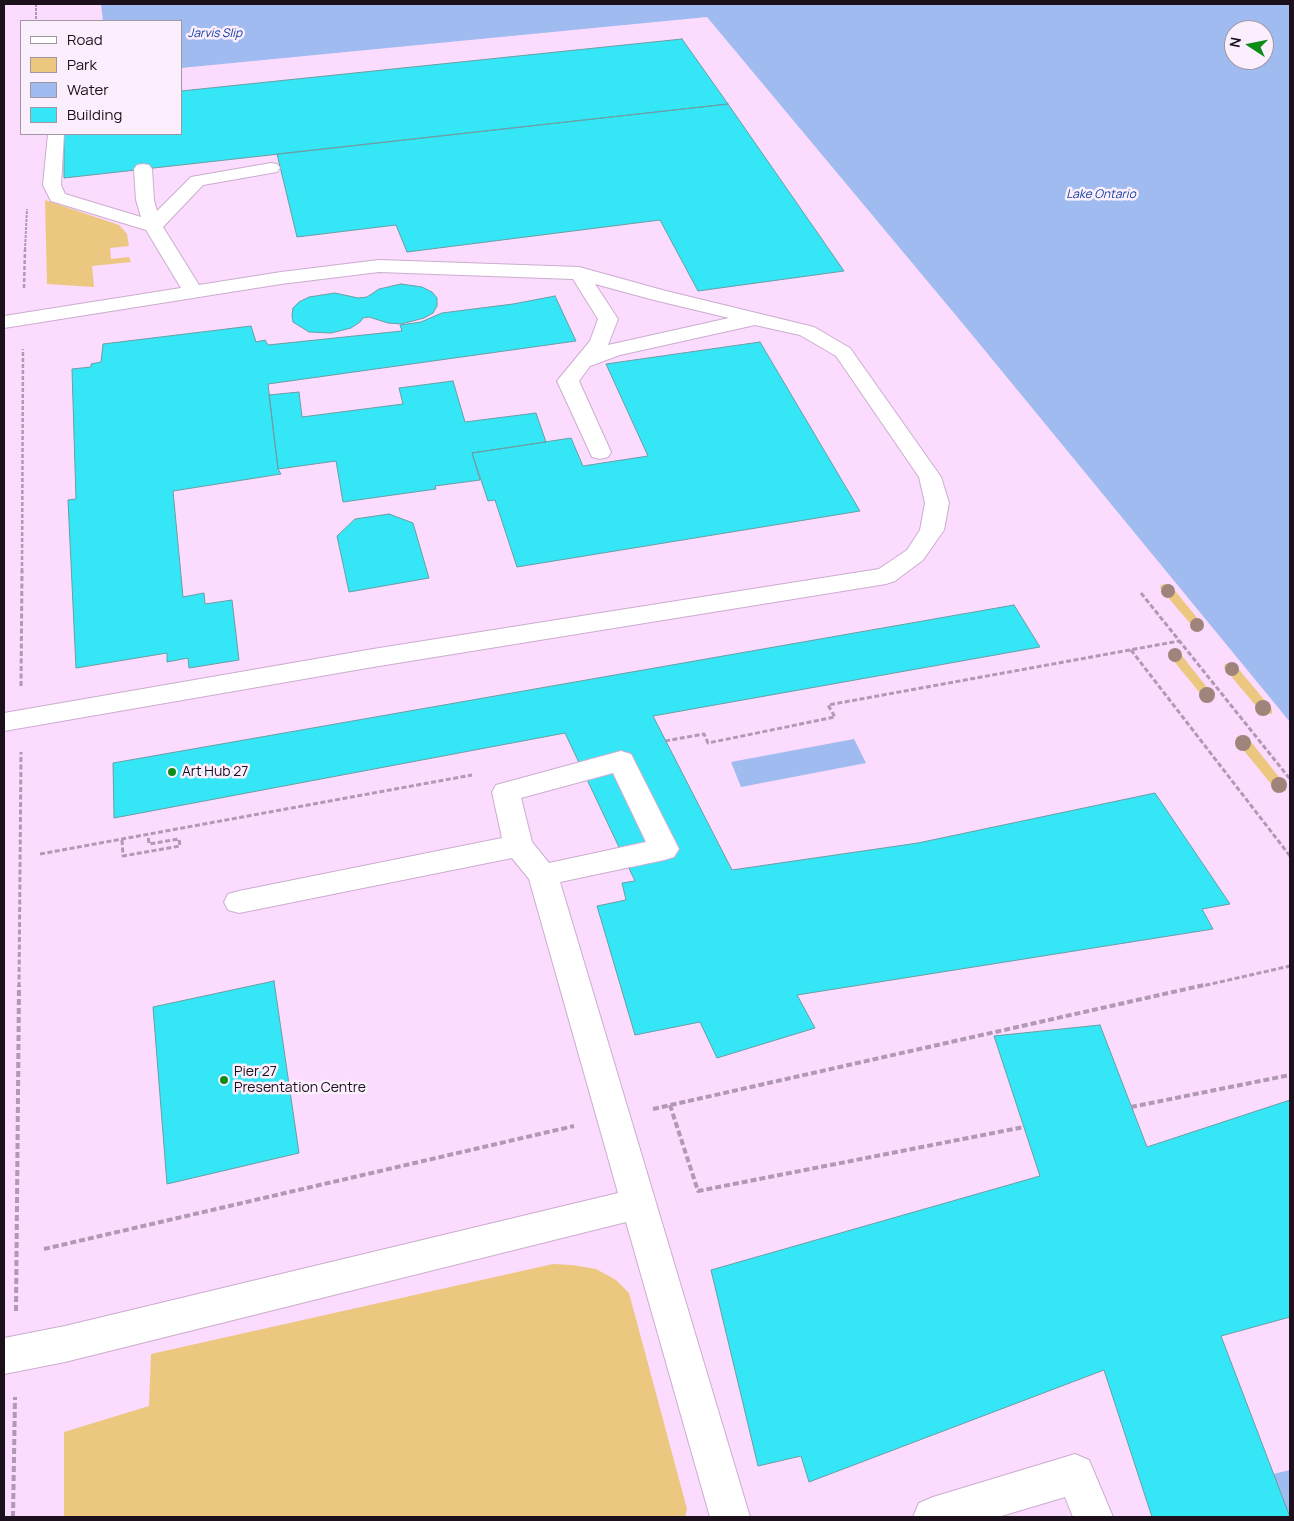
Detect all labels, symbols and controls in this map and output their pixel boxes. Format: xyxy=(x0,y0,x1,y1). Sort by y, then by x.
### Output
legend xyxy=(20,20,182,135)
north arrow xyxy=(1224,20,1274,70)
water label: Jarvis Slip xyxy=(188,27,242,41)
text: Road xyxy=(67,29,103,50)
text: N xyxy=(1224,35,1245,49)
text: Park xyxy=(67,54,97,75)
text: Water xyxy=(67,79,109,100)
text: Building xyxy=(67,104,122,125)
water label: Lake Ontario xyxy=(1066,188,1136,202)
place label: Art Hub 27 xyxy=(182,764,248,780)
marker: Art Hub 27 xyxy=(166,766,178,778)
place label: Pier 27 Presentation Centre xyxy=(234,1064,366,1096)
marker: Pier 27 Presentation Centre xyxy=(218,1074,230,1086)

